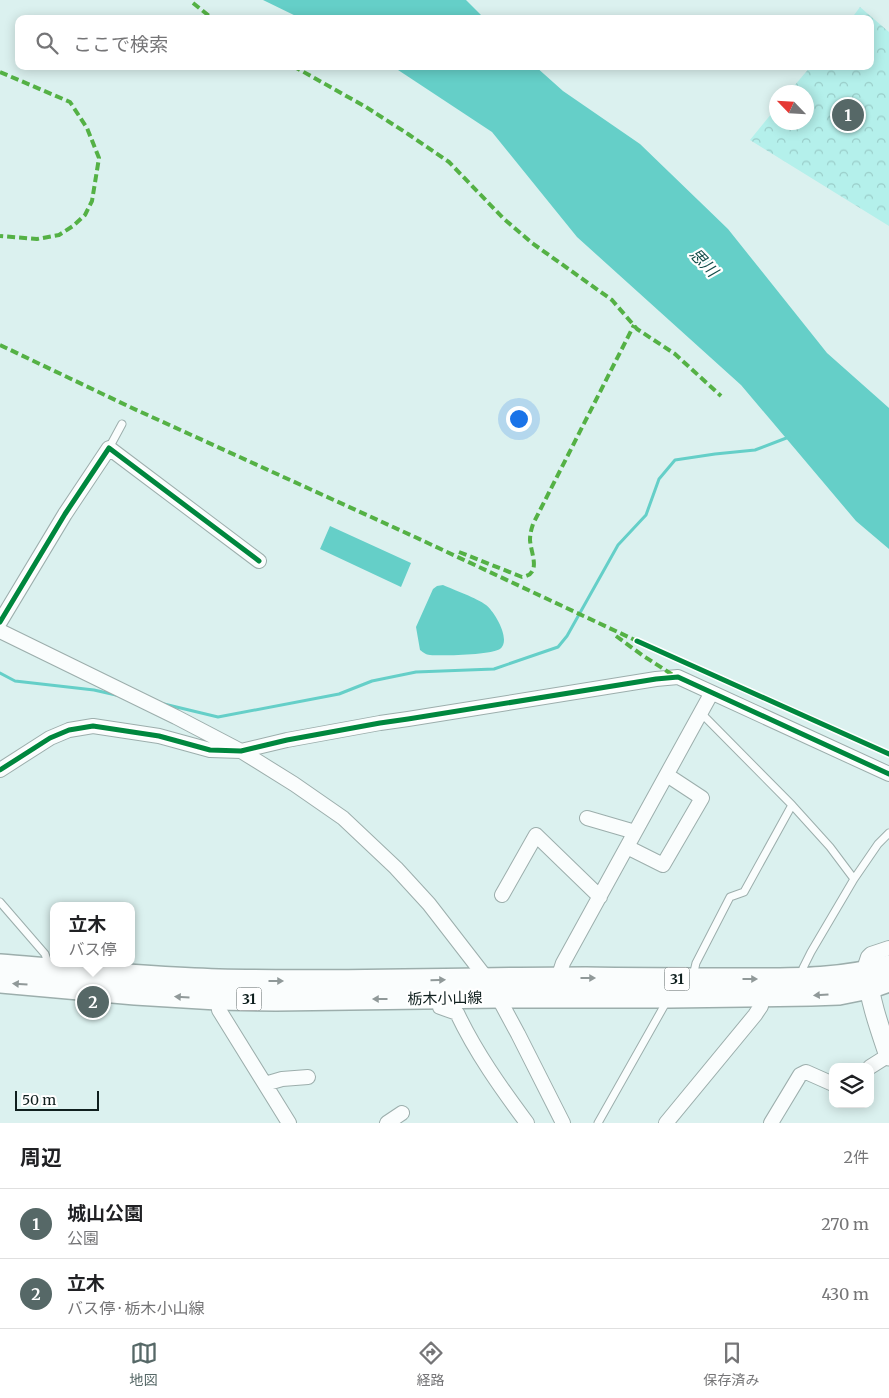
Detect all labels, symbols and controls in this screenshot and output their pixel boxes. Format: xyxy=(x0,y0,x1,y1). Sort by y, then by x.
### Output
search box xyxy=(15,15,874,70)
icon: search xyxy=(33,29,61,57)
text: ここで検索 xyxy=(73,32,168,56)
north arrow xyxy=(769,85,814,130)
pin: 1 xyxy=(832,96,864,134)
water label: 思川 xyxy=(686,244,724,282)
your location xyxy=(506,406,532,432)
popup xyxy=(50,902,135,967)
text: 立木 xyxy=(68,912,107,936)
text: バス停 xyxy=(68,939,117,959)
road number: 31 xyxy=(664,968,690,991)
one-way arrow xyxy=(580,974,596,982)
one-way arrow xyxy=(743,975,759,983)
one-way arrow xyxy=(430,976,446,984)
one-way arrow xyxy=(268,977,284,985)
one-way arrow xyxy=(12,980,28,988)
pin: 2 xyxy=(77,983,109,1021)
road number: 31 xyxy=(236,988,262,1011)
street label: 栃木小山線 xyxy=(407,988,483,1008)
one-way arrow xyxy=(812,991,828,999)
one-way arrow xyxy=(174,992,190,1000)
one-way arrow xyxy=(371,995,387,1003)
map controls xyxy=(829,1063,874,1108)
button: layers xyxy=(829,1063,874,1108)
scale bar xyxy=(15,1088,99,1111)
text: 50 m xyxy=(22,1091,56,1109)
text: 周辺 xyxy=(20,1144,62,1171)
text: 2件 xyxy=(843,1147,869,1167)
text: 城山公園 xyxy=(67,1201,143,1225)
text: 1 xyxy=(32,1214,40,1234)
text: 270 m xyxy=(821,1214,869,1234)
text: 公園 xyxy=(67,1228,99,1248)
text: 立木 xyxy=(67,1271,105,1295)
text: 2 xyxy=(31,1284,41,1304)
text: 430 m xyxy=(822,1284,869,1304)
text: バス停 · 栃木小山線 xyxy=(67,1298,204,1318)
tab: 地図 xyxy=(130,1339,158,1389)
tab: 経路 xyxy=(417,1339,445,1389)
tab: 保存済み xyxy=(704,1339,760,1389)

